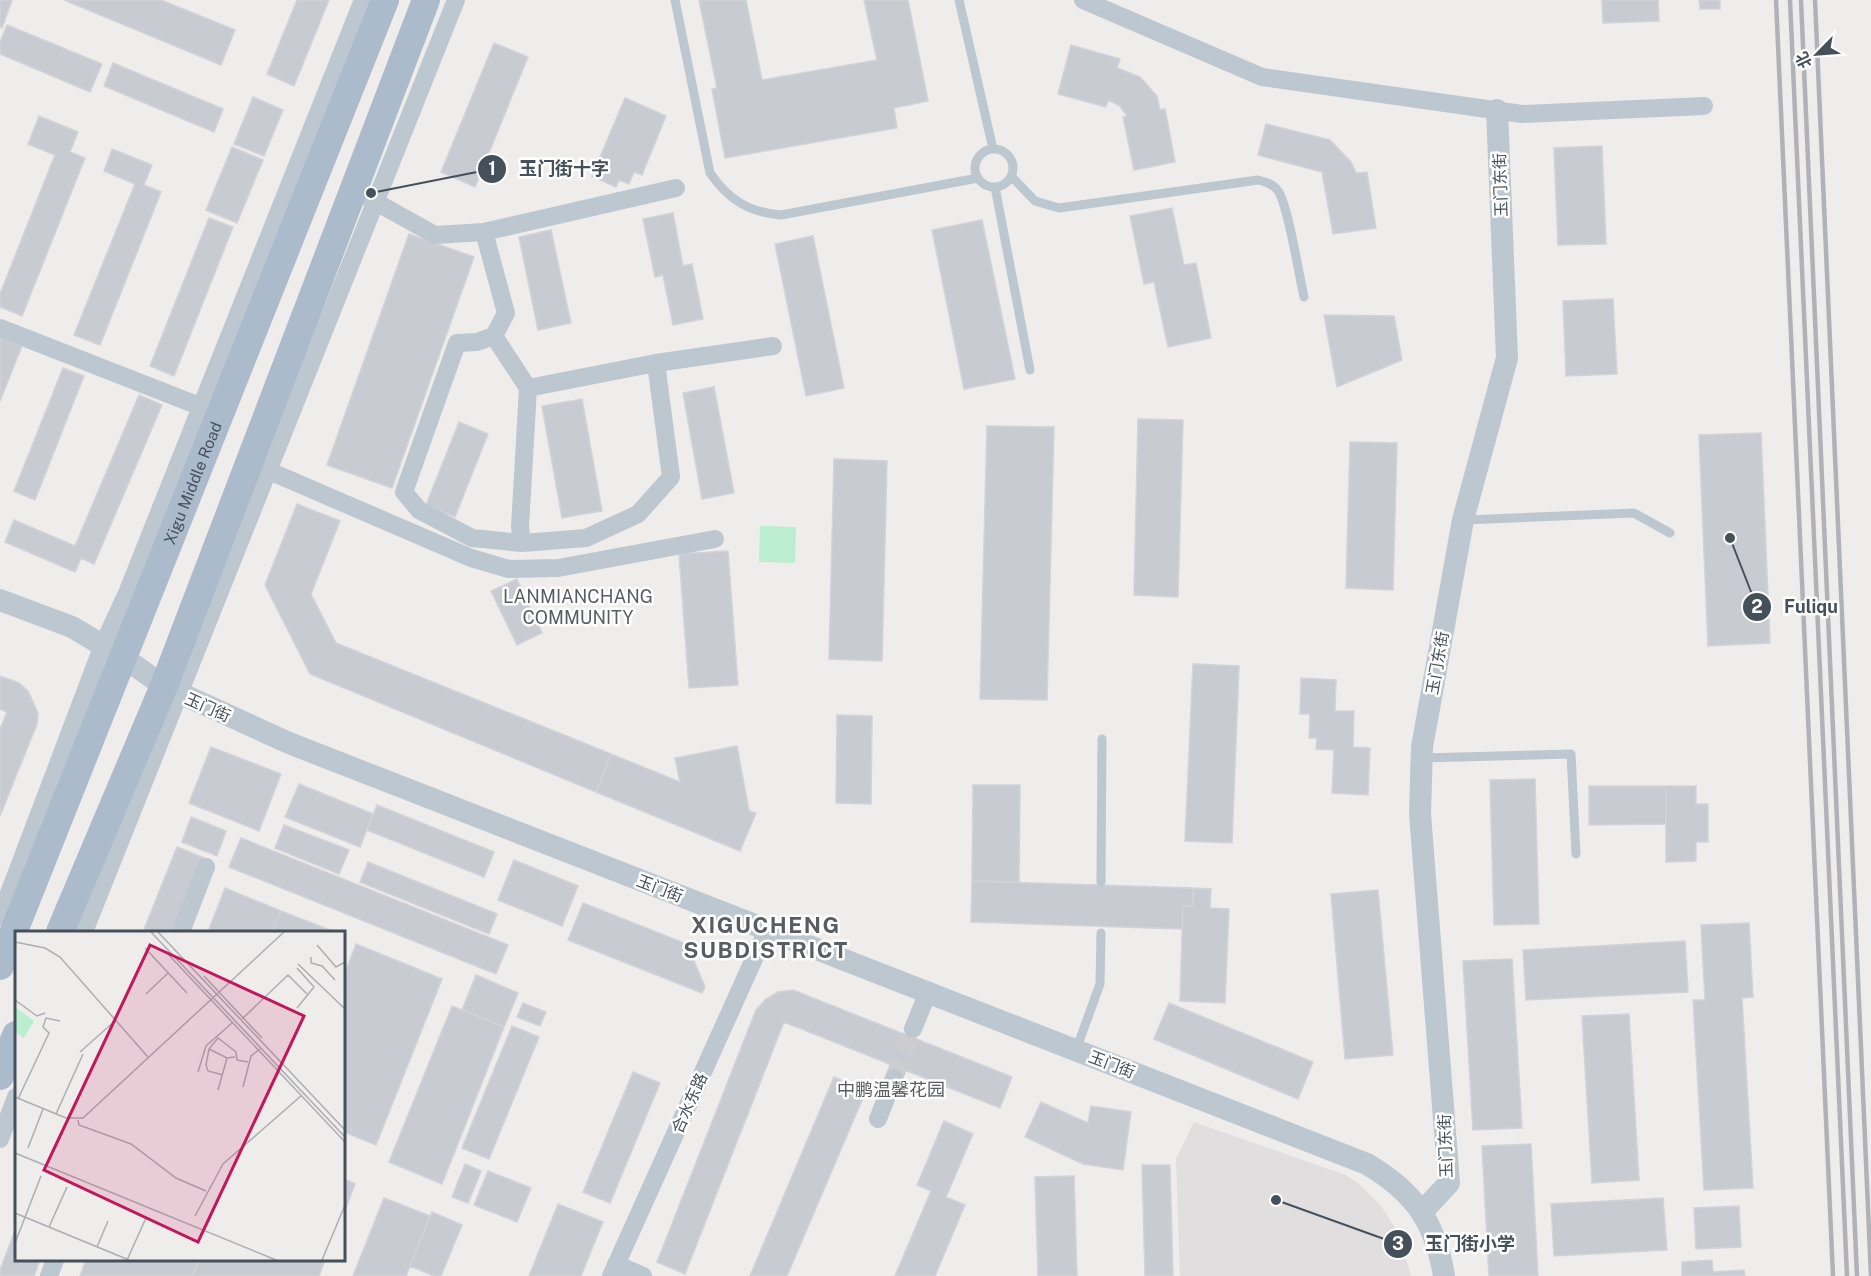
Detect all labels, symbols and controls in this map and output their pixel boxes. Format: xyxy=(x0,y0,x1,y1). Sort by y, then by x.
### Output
north arrow xyxy=(1787,24,1847,84)
text: 北 xyxy=(1792,49,1816,71)
callout: 玉门街十字 xyxy=(477,151,621,187)
street label: 玉门东街 xyxy=(1490,153,1511,217)
text: 1 xyxy=(488,158,496,179)
text: 玉门街十字 xyxy=(519,158,609,179)
street label: Xigu Middle Road xyxy=(160,419,226,547)
district label: LANMIANCHANG COMMUNITY xyxy=(503,586,653,628)
callout: Fuliqu xyxy=(1742,589,1850,625)
text: 2 xyxy=(1751,596,1763,617)
text: Fuliqu xyxy=(1784,596,1838,617)
street label: 玉门东街 xyxy=(1423,630,1452,696)
street label: 玉门街 xyxy=(182,689,234,726)
street label: 玉门街 xyxy=(634,871,686,906)
district label: XIGUCHENG SUBDISTRICT xyxy=(683,912,849,963)
inset map xyxy=(15,931,345,1261)
street label: 玉门街 xyxy=(1086,1047,1138,1082)
street label: 合水东路 xyxy=(668,1070,711,1136)
district label: 中鹏温馨花园 xyxy=(837,1079,945,1100)
street label: 玉门东街 xyxy=(1435,1114,1456,1178)
callout: 玉门街小学 xyxy=(1383,1226,1527,1262)
text: 3 xyxy=(1392,1233,1404,1254)
text: 玉门街小学 xyxy=(1425,1233,1515,1254)

